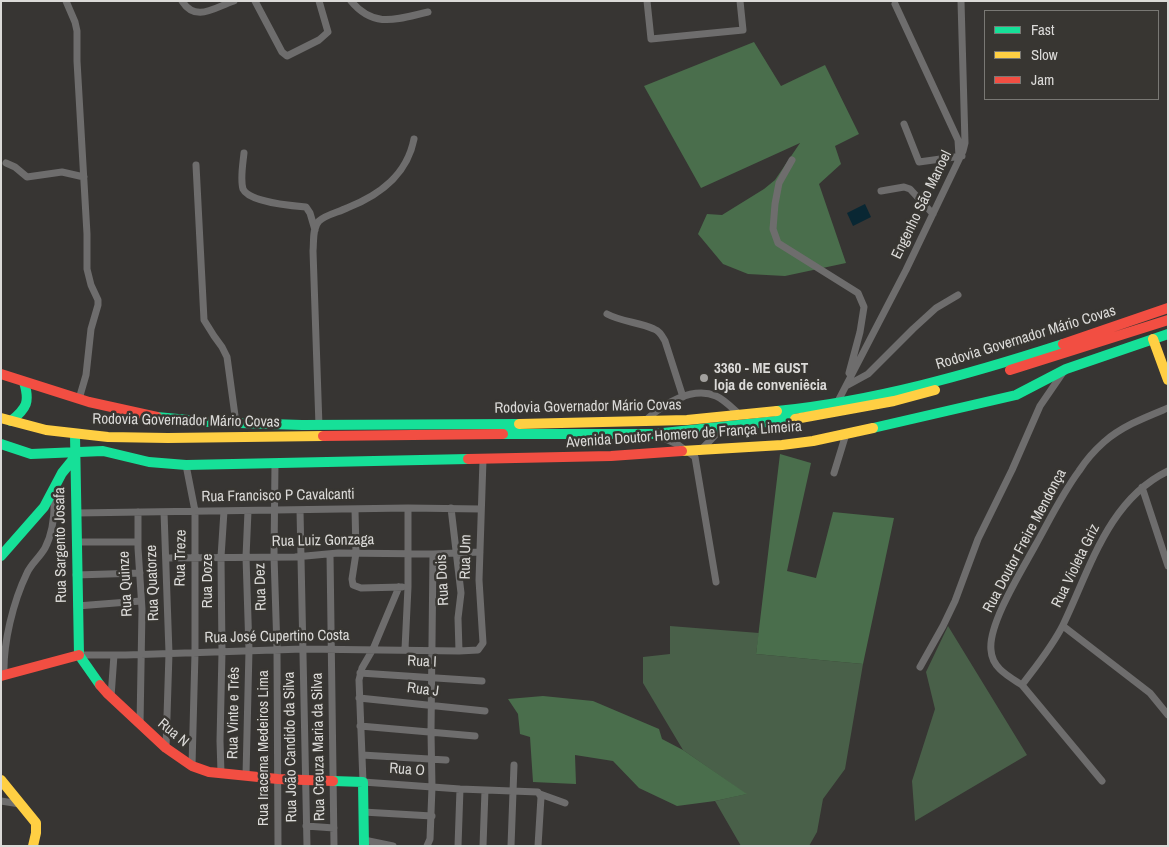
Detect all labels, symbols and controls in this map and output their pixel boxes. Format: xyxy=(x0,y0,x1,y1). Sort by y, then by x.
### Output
legend xyxy=(984,10,1159,100)
text: Fast xyxy=(1031,19,1054,40)
text: Slow xyxy=(1031,44,1058,65)
text: Jam xyxy=(1031,69,1054,90)
street label: Engenho São Manoel xyxy=(888,148,956,262)
street label: Rodovia Governador Mário Covas xyxy=(934,302,1118,374)
place label: 3360 - ME GUST loja de conveniêcia xyxy=(714,360,827,395)
marker: 3360 - ME GUST loja de conveniêcia xyxy=(698,372,710,384)
street label: Rodovia Governador Mário Covas xyxy=(494,396,682,418)
street label: Rodovia Governador Mário Covas xyxy=(92,410,280,432)
street label: Avenida Doutor Homero de França Limeira xyxy=(565,418,803,452)
street label: Rua Doutor Freire Mendonça xyxy=(980,466,1070,616)
street label: Rua Francisco P Cavalcanti xyxy=(201,486,355,506)
street label: Rua Sargento Josafa xyxy=(51,487,71,603)
street label: Rua Violeta Griz xyxy=(1048,521,1104,611)
street label: Rua Treze xyxy=(172,529,190,587)
street label: Rua Luiz Gonzaga xyxy=(272,531,374,551)
street label: Rua Um xyxy=(457,534,475,580)
street label: Rua Quatorze xyxy=(143,544,163,622)
street label: Rua Quinze xyxy=(115,551,137,617)
street label: Rua Doze xyxy=(199,554,217,608)
street label: Rua Dois xyxy=(433,554,453,606)
street label: Rua Dez xyxy=(251,563,271,611)
street label: Rua José Cupertino Costa xyxy=(204,627,350,647)
street label: Rua I xyxy=(407,652,437,672)
street label: Rua Vinte e Três xyxy=(224,667,244,759)
street label: Rua Iracema Medeiros Lima xyxy=(255,670,273,826)
street label: Rua João Candido da Silva xyxy=(281,672,301,822)
street label: Rua Creuza Maria da Silva xyxy=(309,673,329,821)
street label: Rua J xyxy=(406,679,440,701)
street label: Rua N xyxy=(154,715,192,751)
street label: Rua O xyxy=(389,760,425,780)

